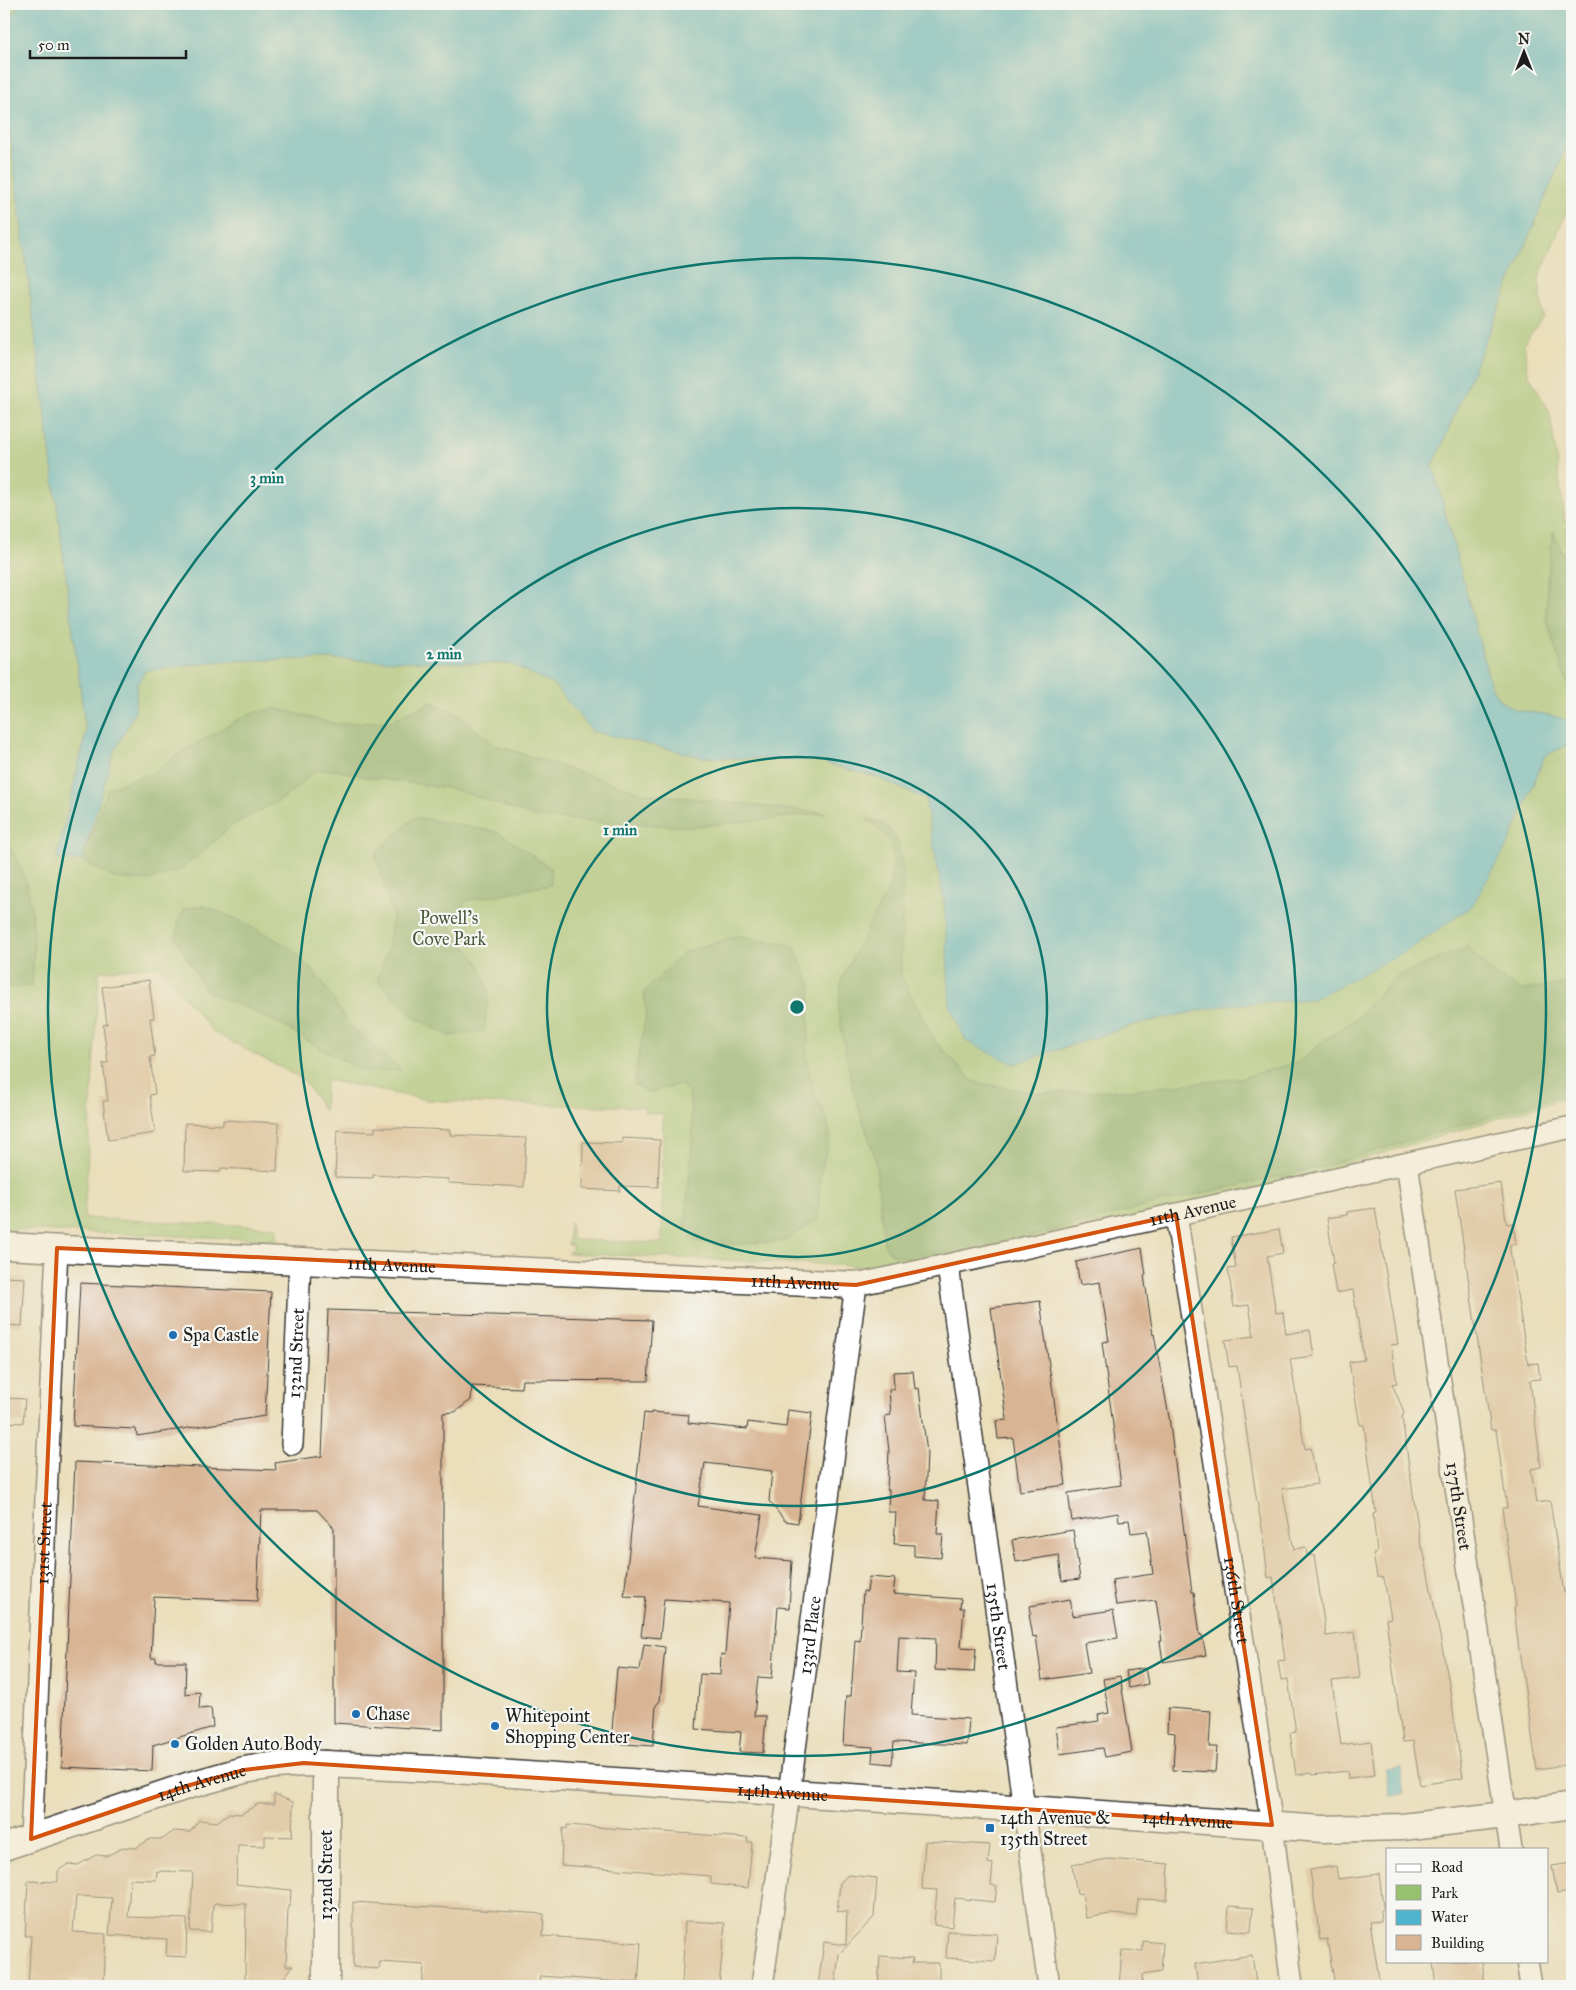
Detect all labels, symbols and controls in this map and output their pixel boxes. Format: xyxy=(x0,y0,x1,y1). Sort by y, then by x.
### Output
scale bar xyxy=(30,28,186,60)
north arrow xyxy=(1498,28,1548,78)
text: N xyxy=(1518,31,1530,48)
text: 50 m xyxy=(38,36,70,54)
text: 3 min xyxy=(250,469,285,488)
text: 2 min xyxy=(426,645,463,663)
text: 1 min xyxy=(603,821,638,839)
park label: Powell's Cove Park xyxy=(412,907,486,950)
centre of rings xyxy=(788,998,806,1016)
street label: 11th Avenue xyxy=(1147,1190,1238,1231)
street label: 11th Avenue xyxy=(347,1252,436,1278)
street label: 11th Avenue xyxy=(750,1269,840,1295)
street label: 132nd Street xyxy=(283,1307,309,1399)
place label: Spa Castle xyxy=(183,1324,259,1346)
marker: Spa Castle xyxy=(167,1329,179,1341)
street label: 137th Street xyxy=(1441,1460,1477,1552)
street label: 131st Street xyxy=(31,1501,57,1585)
street label: 136th Street xyxy=(1219,1555,1254,1646)
street label: 135th Street xyxy=(982,1582,1016,1672)
street label: 133rd Place xyxy=(794,1595,826,1676)
place label: Chase xyxy=(366,1703,410,1725)
place label: Whitepoint Shopping Center xyxy=(505,1705,630,1749)
marker: Chase xyxy=(350,1708,362,1720)
marker: Whitepoint Shopping Center xyxy=(489,1720,501,1732)
place label: Golden Auto Body xyxy=(185,1733,322,1755)
marker: Golden Auto Body xyxy=(169,1738,181,1750)
street label: 14th Avenue xyxy=(154,1759,249,1806)
street label: 14th Avenue xyxy=(736,1778,829,1806)
street label: 14th Avenue xyxy=(1141,1806,1234,1834)
place label: 14th Avenue & 135th Street xyxy=(1000,1807,1111,1850)
marker: 14th Avenue & 135th Street xyxy=(984,1822,996,1834)
street label: 132nd Street xyxy=(315,1829,337,1920)
legend xyxy=(1386,1848,1548,1962)
text: Road xyxy=(1431,1858,1463,1876)
text: Park xyxy=(1431,1884,1458,1902)
text: Water xyxy=(1431,1908,1468,1926)
text: Building xyxy=(1431,1934,1485,1952)

